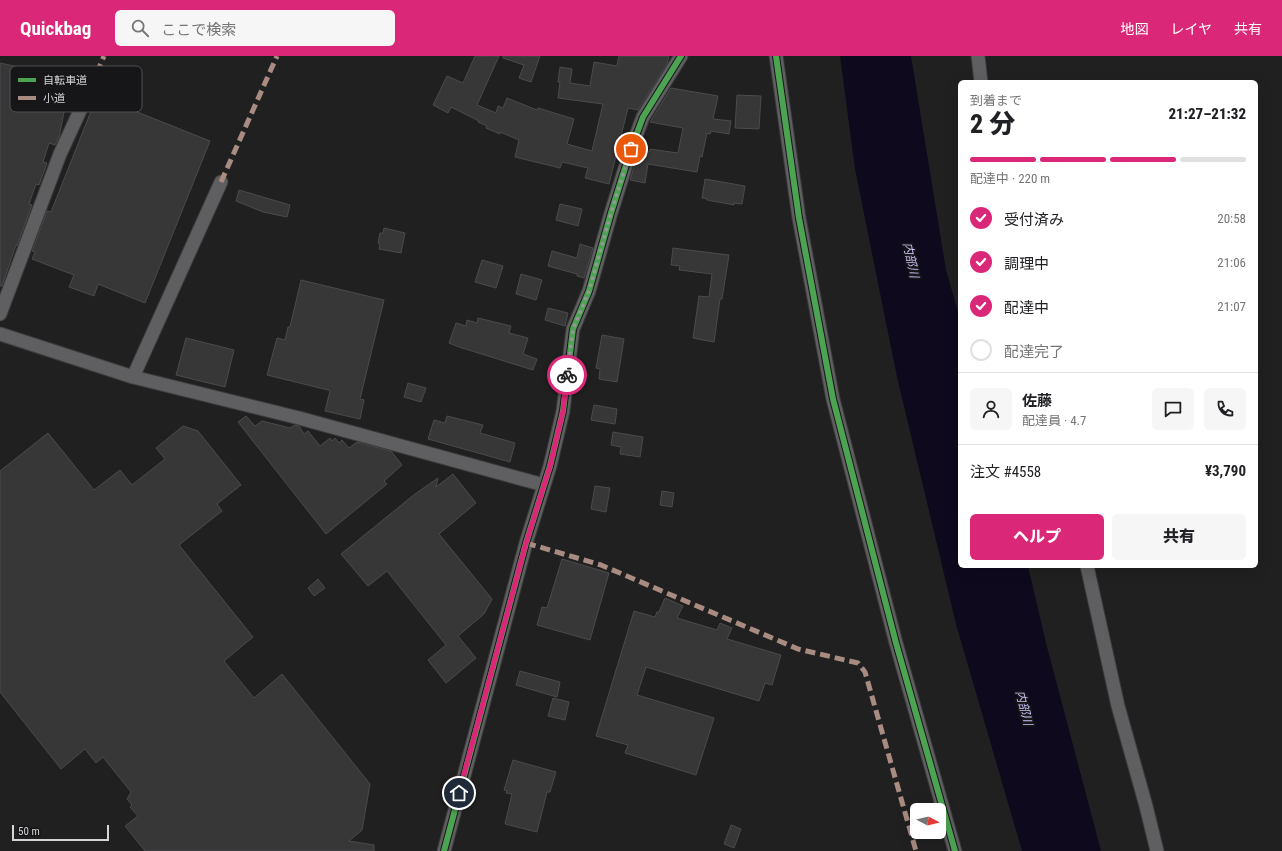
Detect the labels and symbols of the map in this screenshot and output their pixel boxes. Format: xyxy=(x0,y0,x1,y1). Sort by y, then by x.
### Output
legend xyxy=(10,66,142,112)
text: 自転車道 xyxy=(43,74,87,87)
text: 小道 xyxy=(43,92,65,105)
pin xyxy=(614,132,648,166)
water label: 内部川 xyxy=(900,241,922,281)
courier xyxy=(547,355,587,395)
water label: 内部川 xyxy=(1013,689,1036,729)
pin xyxy=(442,776,476,810)
north arrow xyxy=(910,803,946,839)
scale bar xyxy=(12,823,109,842)

